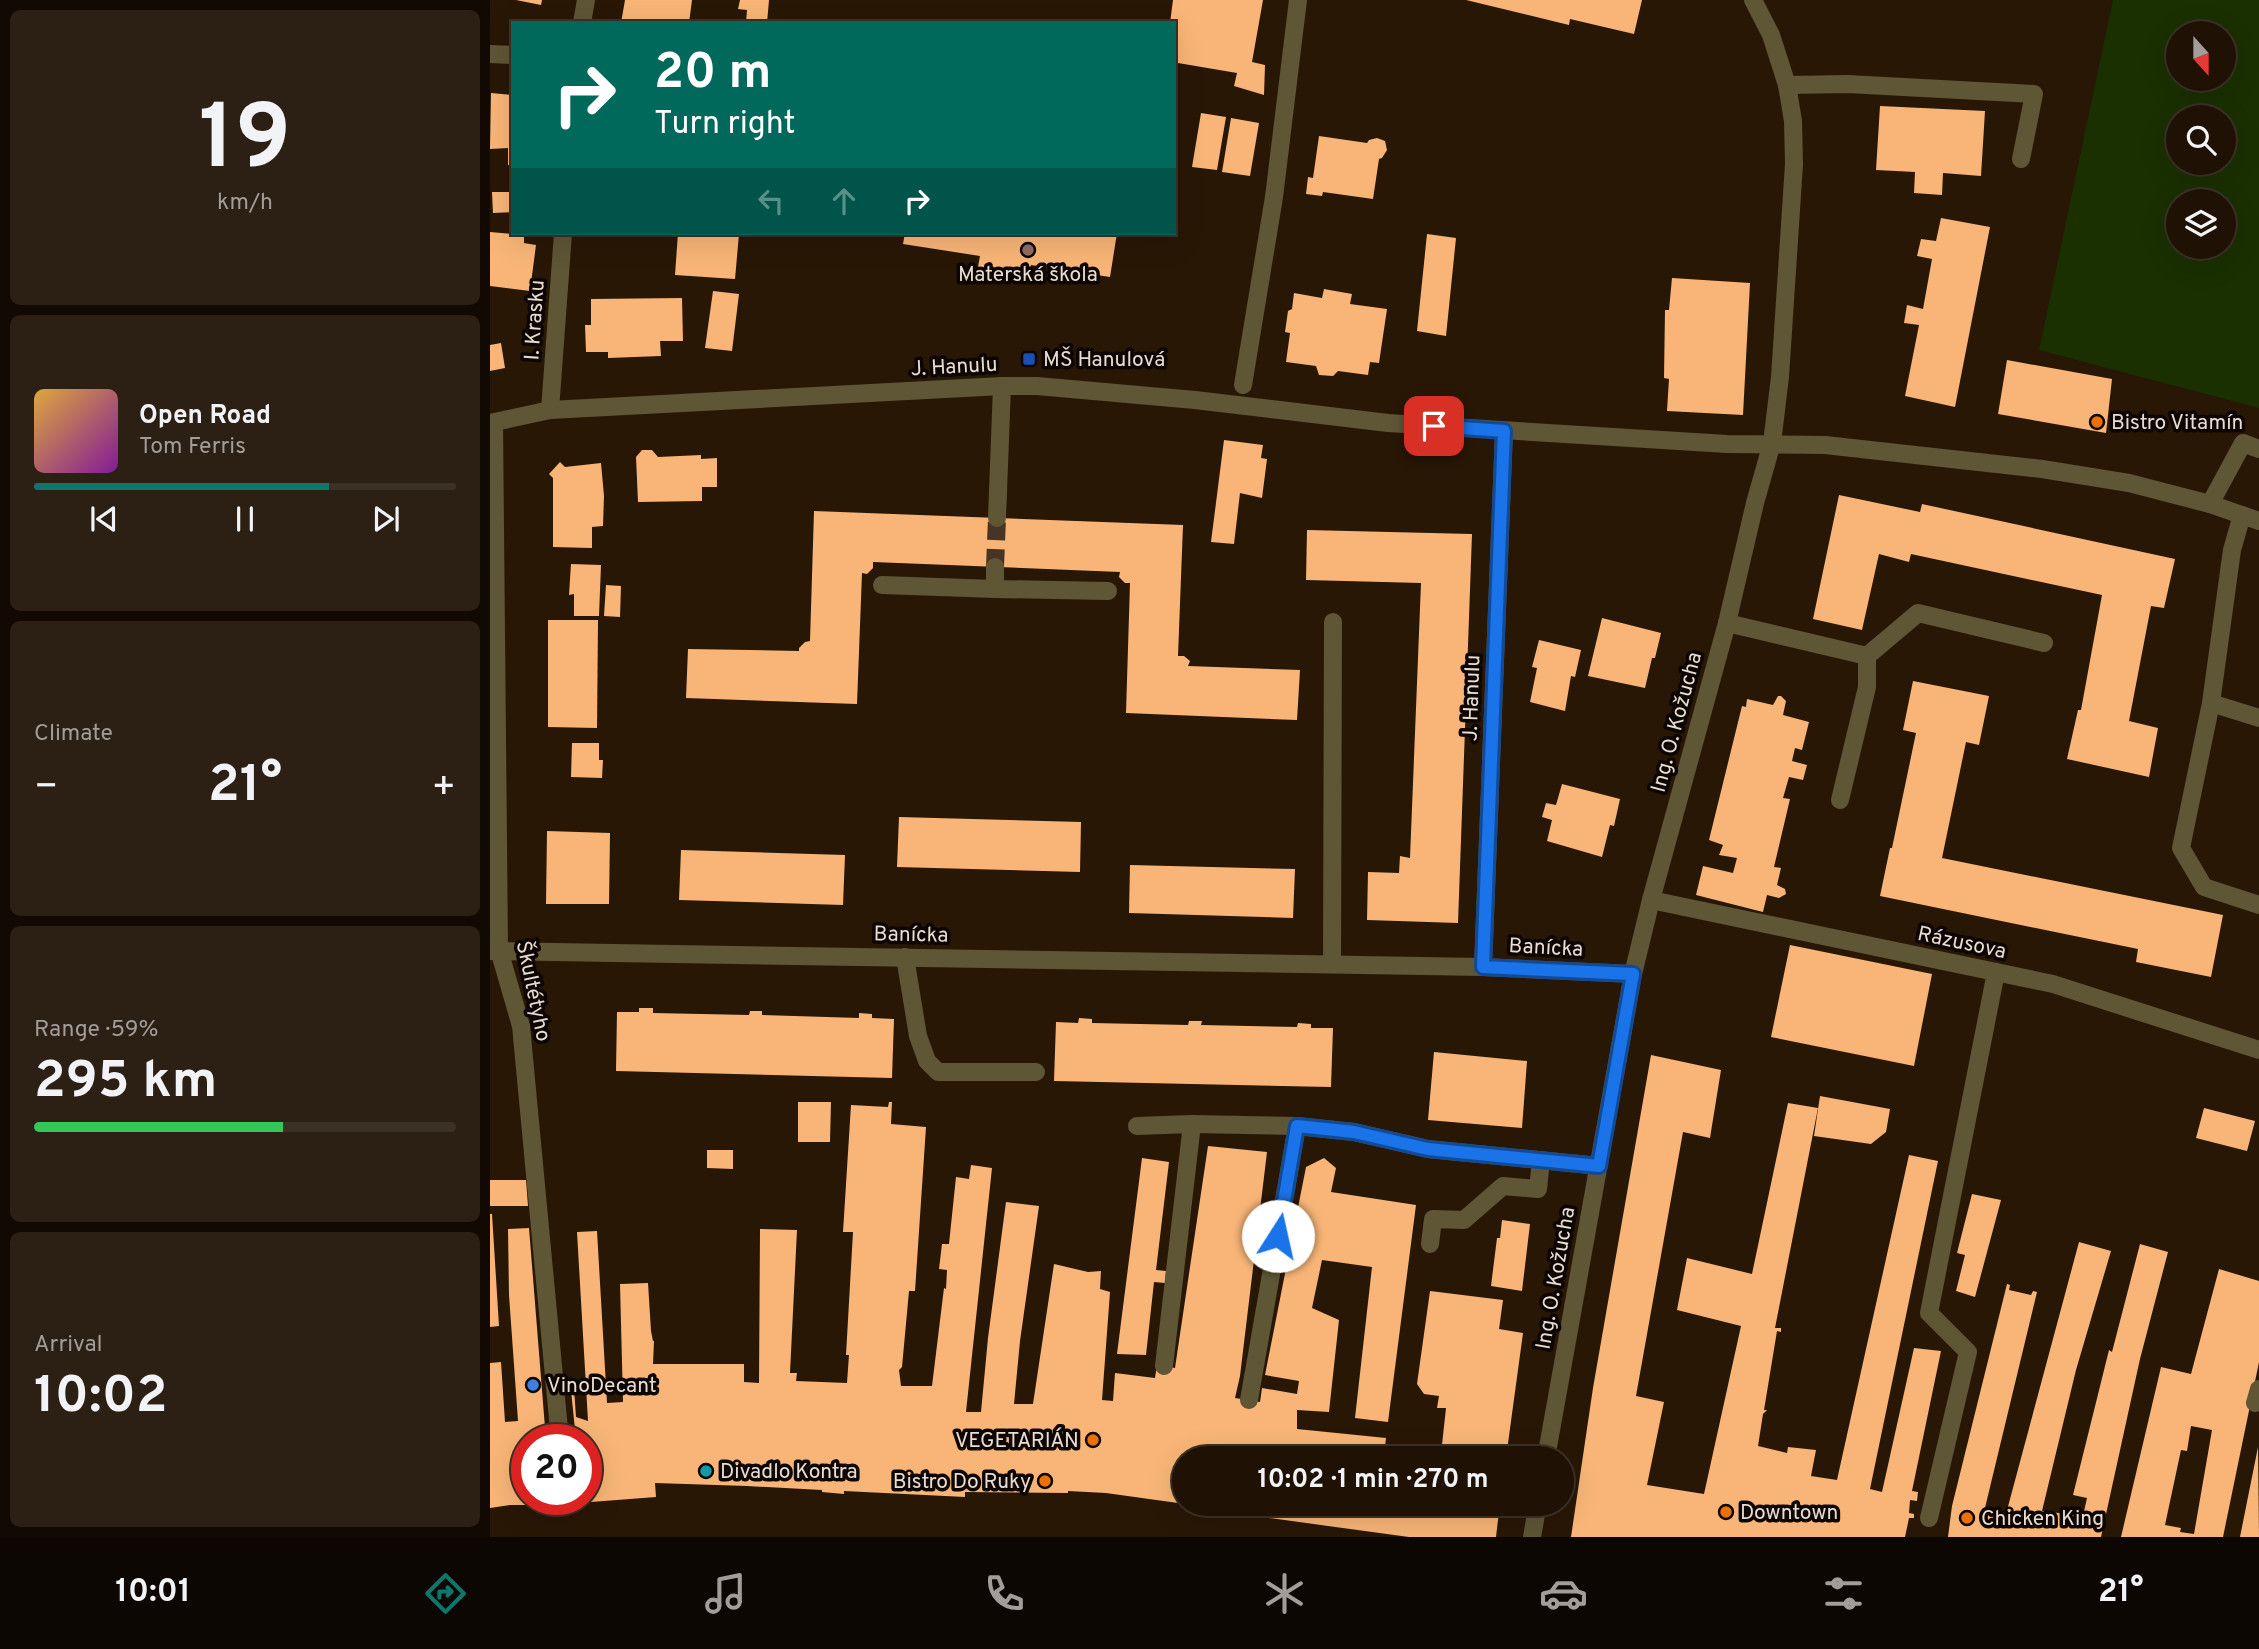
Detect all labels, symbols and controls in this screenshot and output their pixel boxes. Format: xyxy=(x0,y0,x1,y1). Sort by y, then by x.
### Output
north arrow xyxy=(2166,21,2236,91)
map controls xyxy=(2166,21,2236,259)
text: 20 m xyxy=(654,44,771,106)
icon: right xyxy=(539,49,630,140)
text: 19 xyxy=(199,86,291,201)
text: Turn right xyxy=(654,105,796,145)
button: search xyxy=(2166,105,2236,175)
icon: left xyxy=(752,182,790,220)
icon: ahead xyxy=(825,182,863,220)
icon: right xyxy=(898,182,936,220)
text: km/h xyxy=(217,189,273,218)
button: layers xyxy=(2166,189,2236,259)
marker: Materská škola xyxy=(1020,242,1036,258)
place label: Materská škola xyxy=(958,262,1098,289)
street label: I. Krasku xyxy=(519,279,552,361)
place label: MŠ Hanulová xyxy=(1043,346,1165,374)
marker: MŠ Hanulová xyxy=(1021,351,1037,367)
street label: J. Hanulu xyxy=(910,352,998,383)
pin xyxy=(1404,396,1464,456)
text: Open Road xyxy=(139,400,271,433)
icon: arrive xyxy=(1415,407,1453,445)
place label: Bistro Vitamín xyxy=(2111,410,2243,437)
marker: Bistro Vitamín xyxy=(2089,414,2105,430)
text: Tom Ferris xyxy=(139,433,246,462)
icon: previous xyxy=(85,500,123,538)
icon: pause xyxy=(226,500,264,538)
icon: next xyxy=(367,500,405,538)
street label: Ing. O. Kožucha xyxy=(1646,649,1709,796)
street label: J. Hanulu xyxy=(1457,654,1488,742)
text: Climate xyxy=(34,720,113,749)
text: 21° xyxy=(208,754,282,820)
text: − xyxy=(34,764,59,813)
text: + xyxy=(431,764,456,813)
street label: Banícka xyxy=(873,921,949,950)
street label: Rázusova xyxy=(1915,921,2009,966)
street label: Banícka xyxy=(1508,933,1584,964)
street label: Škultétyho xyxy=(509,938,557,1044)
text: Range · 59% xyxy=(34,1016,159,1045)
text: 295 km xyxy=(34,1050,217,1116)
position arrow xyxy=(1241,1199,1315,1273)
street label: Ing. O. Kožucha xyxy=(1531,1205,1582,1352)
text: Arrival xyxy=(34,1331,103,1360)
text: 10:02 xyxy=(34,1365,168,1431)
place label: VinoDecant xyxy=(547,1373,657,1400)
marker: VinoDecant xyxy=(525,1377,541,1393)
speed limit sign: 20 xyxy=(511,1424,602,1515)
place label: VEGETARIÁN xyxy=(955,1427,1079,1455)
marker: VEGETARIÁN xyxy=(1085,1432,1101,1448)
place label: Divadlo Kontra xyxy=(720,1459,858,1486)
marker: Divadlo Kontra xyxy=(698,1463,714,1479)
text: 10:02 · 1 min · 270 m xyxy=(1257,1464,1489,1497)
place label: Bistro Do Ruky xyxy=(893,1469,1031,1496)
marker: Bistro Do Ruky xyxy=(1037,1473,1053,1489)
place label: Downtown xyxy=(1740,1500,1838,1527)
marker: Downtown xyxy=(1718,1504,1734,1520)
place label: Chicken King xyxy=(1981,1506,2104,1533)
marker: Chicken King xyxy=(1959,1510,1975,1526)
icon: directions xyxy=(421,1569,470,1618)
icon: music xyxy=(701,1569,750,1618)
icon: phone xyxy=(980,1569,1029,1618)
icon: climate xyxy=(1260,1569,1309,1618)
icon: car xyxy=(1539,1569,1588,1618)
icon: filters xyxy=(1819,1569,1868,1618)
text: 10:01 xyxy=(115,1573,191,1613)
text: 21° xyxy=(2098,1573,2144,1613)

